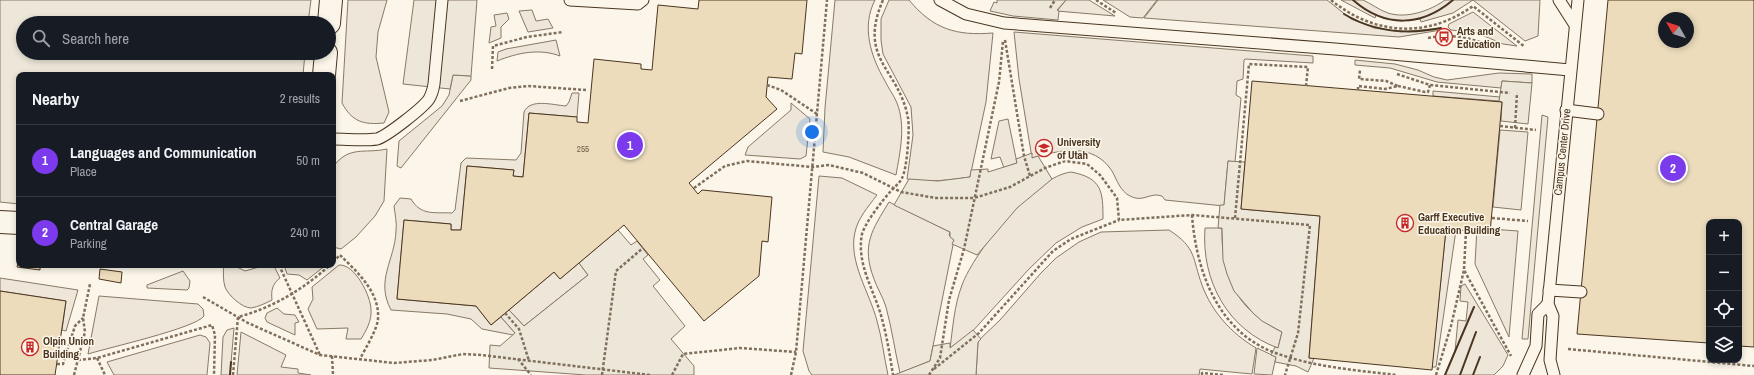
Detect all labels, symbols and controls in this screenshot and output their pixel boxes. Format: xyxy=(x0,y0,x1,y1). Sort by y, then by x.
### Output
north arrow xyxy=(1658,12,1694,48)
search box xyxy=(16,16,336,60)
place label: Arts and Education xyxy=(1457,24,1501,51)
icon: search xyxy=(30,27,52,49)
bus stop icon: Arts and Education xyxy=(1434,27,1454,47)
text: Search here xyxy=(62,28,129,49)
text: Nearby xyxy=(32,87,79,110)
text: 2 results xyxy=(280,90,320,107)
street label: Campus Center Drive xyxy=(1550,108,1574,196)
your location xyxy=(802,122,822,142)
pin: 1 xyxy=(617,130,643,160)
place label: University of Utah xyxy=(1057,135,1101,162)
school or university icon: University of Utah xyxy=(1034,138,1054,158)
text: Languages and Communication xyxy=(70,142,257,163)
house number: 255 xyxy=(577,143,589,155)
text: 1 xyxy=(42,152,48,169)
text: 50 m xyxy=(296,152,320,169)
pin: 2 xyxy=(1660,153,1686,183)
text: Place xyxy=(70,163,97,180)
place label: Garff Executive Education Building xyxy=(1418,210,1501,237)
building icon: Garff Executive Education Building xyxy=(1395,213,1415,233)
text: Central Garage xyxy=(70,214,158,235)
map controls xyxy=(1706,219,1742,363)
button: + xyxy=(1706,219,1742,255)
text: 2 xyxy=(42,224,48,241)
text: 240 m xyxy=(290,224,320,241)
text: Parking xyxy=(70,235,107,252)
button: − xyxy=(1706,255,1742,291)
button: locate xyxy=(1706,291,1742,327)
button: layers xyxy=(1706,327,1742,363)
place label: Olpin Union Building xyxy=(43,334,94,361)
building icon: Olpin Union Building xyxy=(20,337,40,357)

